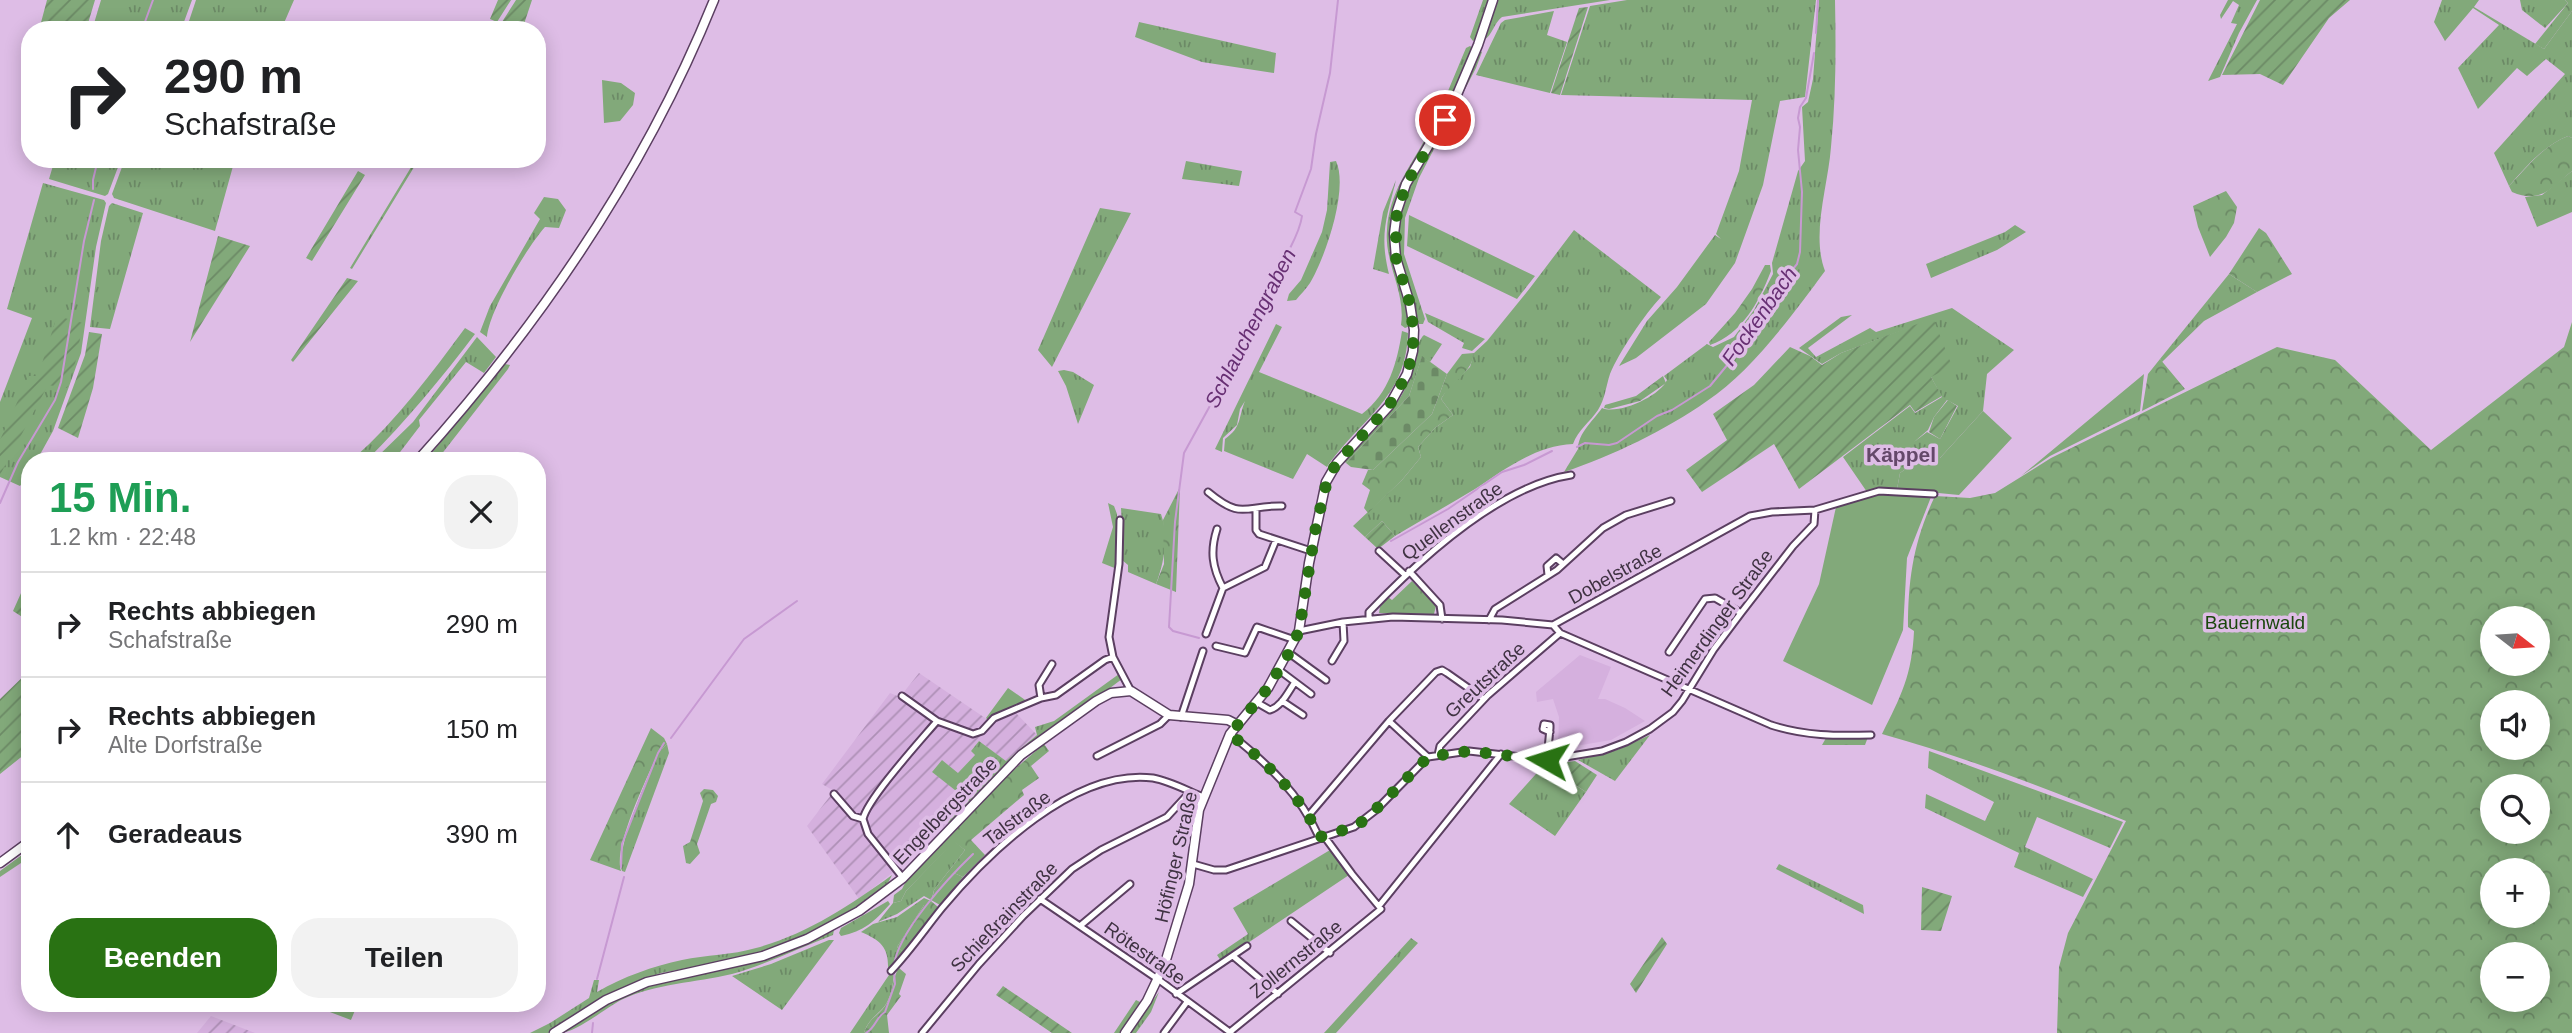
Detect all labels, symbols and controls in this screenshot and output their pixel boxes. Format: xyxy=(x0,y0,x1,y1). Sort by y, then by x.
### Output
icon: right xyxy=(49,49,140,140)
text: 290 m xyxy=(164,49,303,103)
pin xyxy=(1415,90,1475,150)
icon: arrive xyxy=(1426,101,1464,139)
text: Schafstraße xyxy=(164,106,337,142)
water label: Schlauchengraben xyxy=(1200,245,1300,411)
water label: Fockenbach xyxy=(1717,263,1801,369)
district label: Käppel xyxy=(1866,443,1936,466)
text: 15 Min. xyxy=(49,474,191,521)
button: close xyxy=(444,475,518,549)
street label: Quellenstraße xyxy=(1398,477,1506,565)
text: 1.2 km · 22:48 xyxy=(49,524,196,550)
street label: Dobelstraße xyxy=(1565,540,1665,608)
street label: Heimerdinger Straße xyxy=(1657,545,1777,701)
text: Rechts abbiegen xyxy=(108,596,316,626)
icon: right xyxy=(49,606,87,644)
north arrow xyxy=(2480,606,2550,676)
map controls xyxy=(2480,606,2550,1012)
text: 290 m xyxy=(446,609,518,639)
park label: Bauernwald xyxy=(2205,612,2305,633)
text: Schafstraße xyxy=(108,627,232,653)
street label: Greutstraße xyxy=(1441,638,1529,722)
button: sound xyxy=(2480,690,2550,760)
text: Rechts abbiegen xyxy=(108,701,316,731)
icon: right xyxy=(49,711,87,749)
text: 150 m xyxy=(446,714,518,744)
position arrow xyxy=(1510,723,1584,797)
text: Alte Dorfstraße xyxy=(108,732,263,758)
street label: Engelbergstraße xyxy=(889,753,1001,869)
button: search xyxy=(2480,774,2550,844)
street label: Talstraße xyxy=(979,786,1055,850)
street label: Höfinger Straße xyxy=(1151,789,1201,925)
icon: ahead xyxy=(49,816,87,854)
text: Geradeaus xyxy=(108,819,242,849)
text: 390 m xyxy=(446,819,518,849)
street label: Schießrainstraße xyxy=(946,858,1062,976)
button: + xyxy=(2480,858,2550,928)
street label: Zollernstraße xyxy=(1246,916,1346,1002)
street label: Rötestraße xyxy=(1100,917,1190,989)
button: Beenden xyxy=(49,918,277,998)
button: Teilen xyxy=(291,918,518,998)
button: − xyxy=(2480,942,2550,1012)

